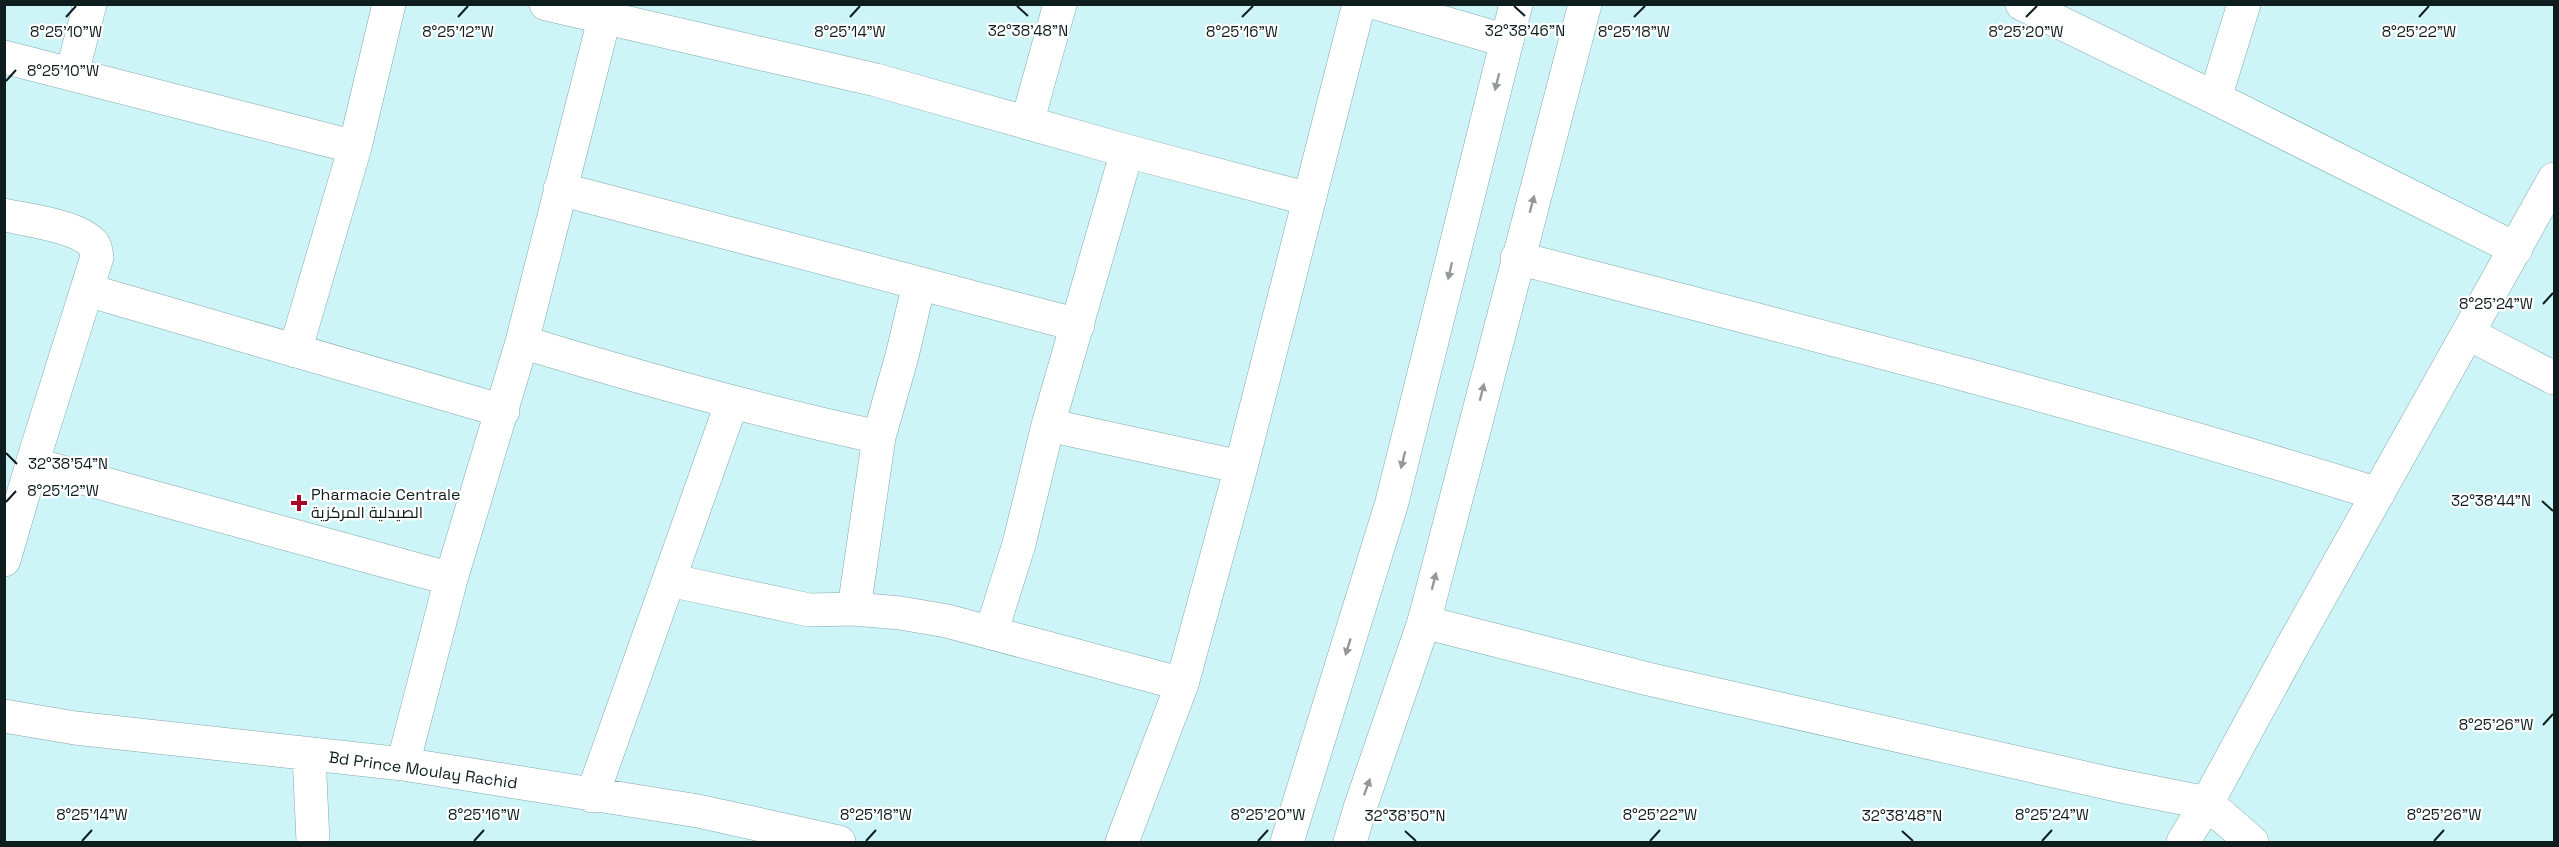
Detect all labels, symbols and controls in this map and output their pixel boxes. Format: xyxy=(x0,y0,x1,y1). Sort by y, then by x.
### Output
text: 32°38'48"N xyxy=(988,21,1068,40)
text: 32°38'46"N xyxy=(1485,21,1565,40)
text: 8°25'10"W xyxy=(30,22,102,41)
text: 8°25'12"W xyxy=(422,22,494,41)
text: 8°25'14"W xyxy=(814,22,886,41)
text: 8°25'16"W xyxy=(1206,22,1278,41)
text: 8°25'18"W xyxy=(1598,22,1670,41)
text: 8°25'20"W xyxy=(1988,22,2064,41)
text: 8°25'22"W xyxy=(2382,22,2456,41)
text: 8°25'10"W xyxy=(27,61,99,80)
one-way arrow xyxy=(1491,72,1501,91)
one-way arrow xyxy=(1528,195,1537,213)
one-way arrow xyxy=(1445,262,1455,280)
text: 8°25'24"W xyxy=(2459,294,2533,313)
one-way arrow xyxy=(1478,383,1488,402)
one-way arrow xyxy=(1398,451,1408,469)
text: 32°38'54"N xyxy=(28,454,108,473)
text: 8°25'12"W xyxy=(27,481,99,500)
place label: Pharmacie Centrale الصيدلية المركزية xyxy=(311,484,461,523)
text: 32°38'44"N xyxy=(2451,491,2531,510)
marker: Pharmacie Centrale الصيدلية المركزية xyxy=(292,496,306,510)
one-way arrow xyxy=(1430,572,1440,591)
one-way arrow xyxy=(1342,638,1352,656)
text: 8°25'26"W xyxy=(2459,715,2533,734)
street label: Bd Prince Moulay Rachid xyxy=(327,746,519,794)
one-way arrow xyxy=(1363,777,1373,795)
text: 8°25'14"W xyxy=(56,805,128,824)
text: 8°25'16"W xyxy=(448,805,520,824)
text: 8°25'18"W xyxy=(840,805,912,824)
text: 8°25'20"W xyxy=(1230,805,1306,824)
text: 8°25'22"W xyxy=(1623,805,1697,824)
text: 8°25'24"W xyxy=(2015,805,2089,824)
text: 8°25'26"W xyxy=(2407,805,2481,824)
text: 32°38'50"N xyxy=(1365,806,1445,825)
text: 32°38'48"N xyxy=(1862,806,1942,825)

